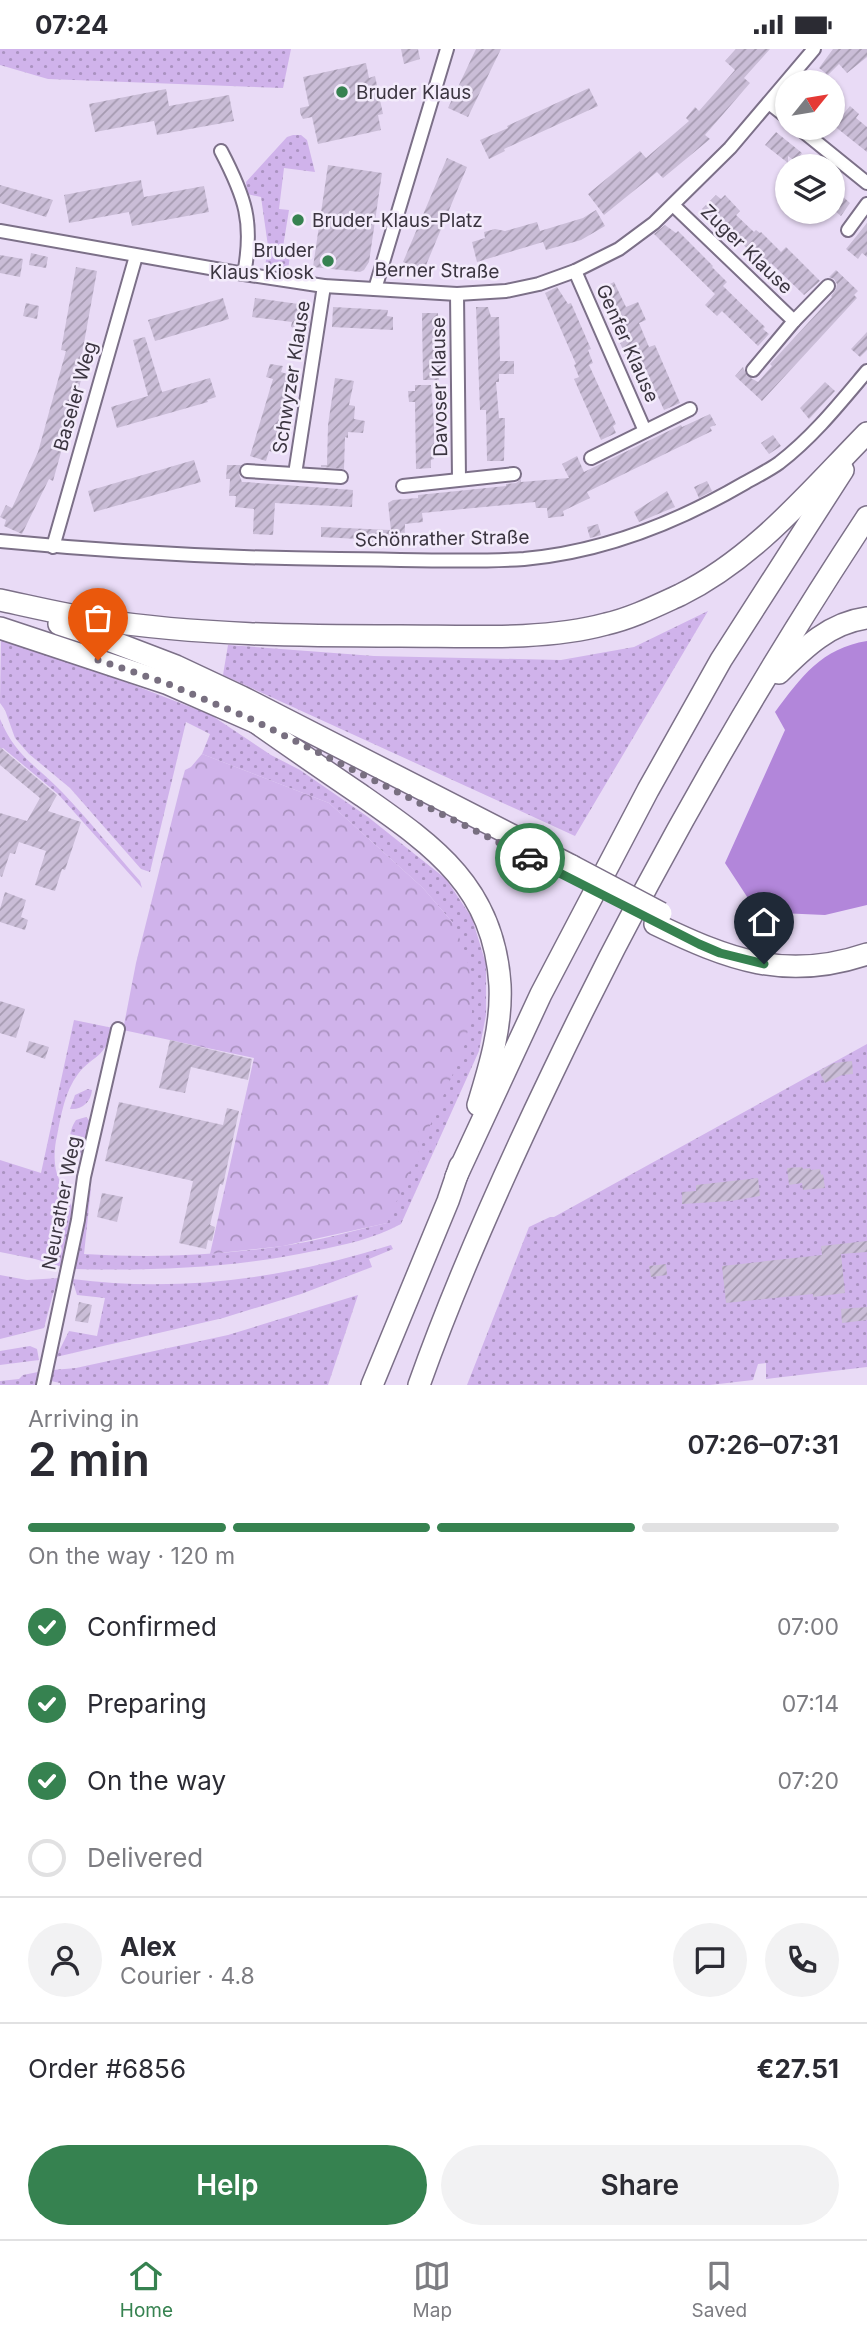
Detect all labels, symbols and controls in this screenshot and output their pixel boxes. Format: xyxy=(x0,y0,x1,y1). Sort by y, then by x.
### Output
text: 07:24 xyxy=(35,9,109,40)
north arrow xyxy=(775,70,845,140)
map controls xyxy=(775,70,845,224)
place label: Bruder Klaus xyxy=(356,81,471,104)
marker: Bruder Klaus xyxy=(334,84,350,100)
button: layers xyxy=(775,154,845,224)
street label: Zuger Klause xyxy=(696,200,797,299)
place label: Bruder-Klaus-Platz xyxy=(312,209,483,232)
marker: Bruder-Klaus-Platz xyxy=(290,212,306,228)
place label: Bruder Klaus Kiosk xyxy=(210,239,315,284)
marker: Bruder Klaus Kiosk xyxy=(320,253,336,269)
street label: Berner Straße xyxy=(374,258,500,283)
street label: Genfer Klause xyxy=(591,281,664,406)
street label: Schwyzer Klause xyxy=(268,299,315,455)
street label: Davoser Klause xyxy=(427,317,452,457)
street label: Baseler Weg xyxy=(49,339,102,454)
street label: Schönrather Straße xyxy=(354,525,530,552)
pin xyxy=(68,588,128,660)
icon: bag xyxy=(79,599,117,637)
courier xyxy=(495,823,565,893)
icon: car xyxy=(511,839,549,877)
pin xyxy=(734,892,794,964)
icon: home xyxy=(745,903,783,941)
street label: Neurather Weg xyxy=(37,1134,86,1272)
text: Arriving in xyxy=(28,1405,139,1433)
text: 07:26–07:31 xyxy=(688,1429,839,1460)
text: 2 min xyxy=(28,1431,150,1487)
text: On the way · 120 m xyxy=(28,1542,235,1570)
icon: check xyxy=(28,1608,66,1646)
text: Confirmed xyxy=(87,1611,217,1642)
text: 07:00 xyxy=(777,1613,839,1641)
icon: check xyxy=(28,1685,66,1723)
text: Preparing xyxy=(87,1688,207,1719)
text: 07:14 xyxy=(782,1690,839,1718)
icon: check xyxy=(28,1762,66,1800)
text: On the way xyxy=(87,1765,226,1796)
text: 07:20 xyxy=(778,1767,839,1795)
text: Delivered xyxy=(87,1842,203,1873)
button: person xyxy=(28,1923,102,1997)
button: chat xyxy=(673,1923,747,1997)
button: phone xyxy=(765,1923,839,1997)
text: Alex xyxy=(120,1931,177,1962)
text: Courier · 4.8 xyxy=(120,1962,255,1990)
text: Order #6856 xyxy=(28,2053,186,2084)
text: €27.51 xyxy=(757,2053,839,2084)
button: Help xyxy=(28,2145,427,2225)
button: Share xyxy=(441,2145,839,2225)
tab: Home xyxy=(120,2257,173,2322)
tab: Map xyxy=(413,2257,452,2322)
tab: Saved xyxy=(692,2257,747,2322)

